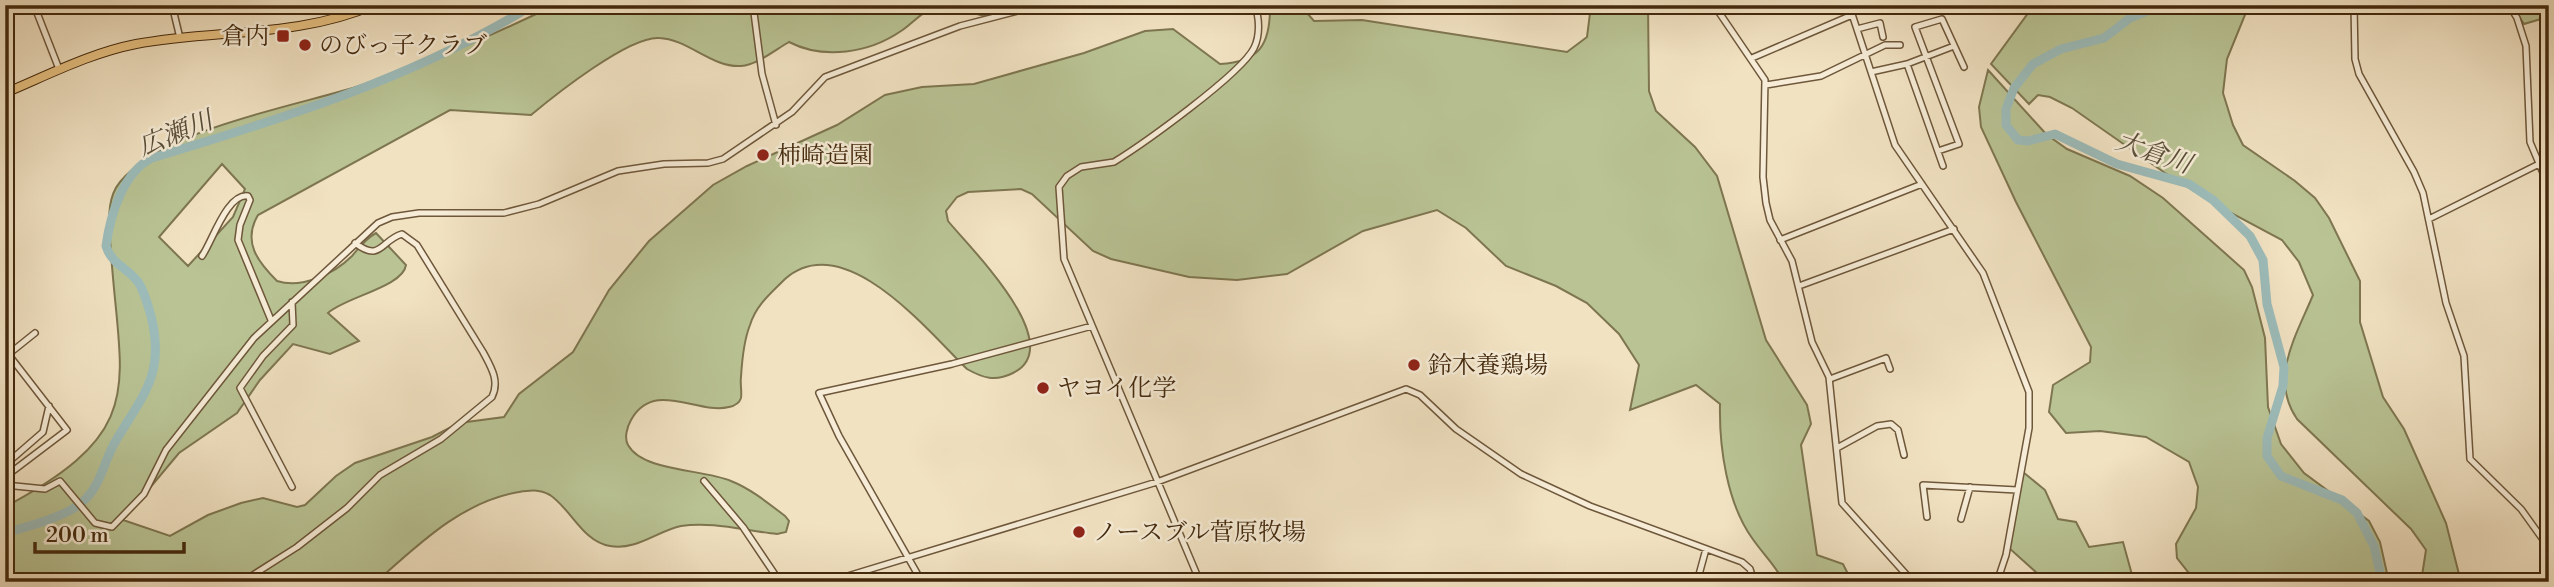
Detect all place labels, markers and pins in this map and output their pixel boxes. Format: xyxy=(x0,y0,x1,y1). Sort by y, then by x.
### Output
place label: 倉内 xyxy=(221,22,269,52)
marker: 倉内 xyxy=(275,28,291,44)
place label: のびっ子クラブ xyxy=(319,31,487,61)
marker: のびっ子クラブ xyxy=(297,37,313,53)
place label: 柿崎造園 xyxy=(777,141,873,171)
marker: 柿崎造園 xyxy=(755,147,771,163)
place label: 鈴木養鶏場 xyxy=(1428,351,1548,381)
marker: 鈴木養鶏場 xyxy=(1406,357,1422,373)
place label: ヤヨイ化学 xyxy=(1057,374,1176,404)
marker: ヤヨイ化学 xyxy=(1035,380,1051,396)
place label: ノースブル菅原牧場 xyxy=(1093,518,1306,548)
marker: ノースブル菅原牧場 xyxy=(1071,524,1087,540)

